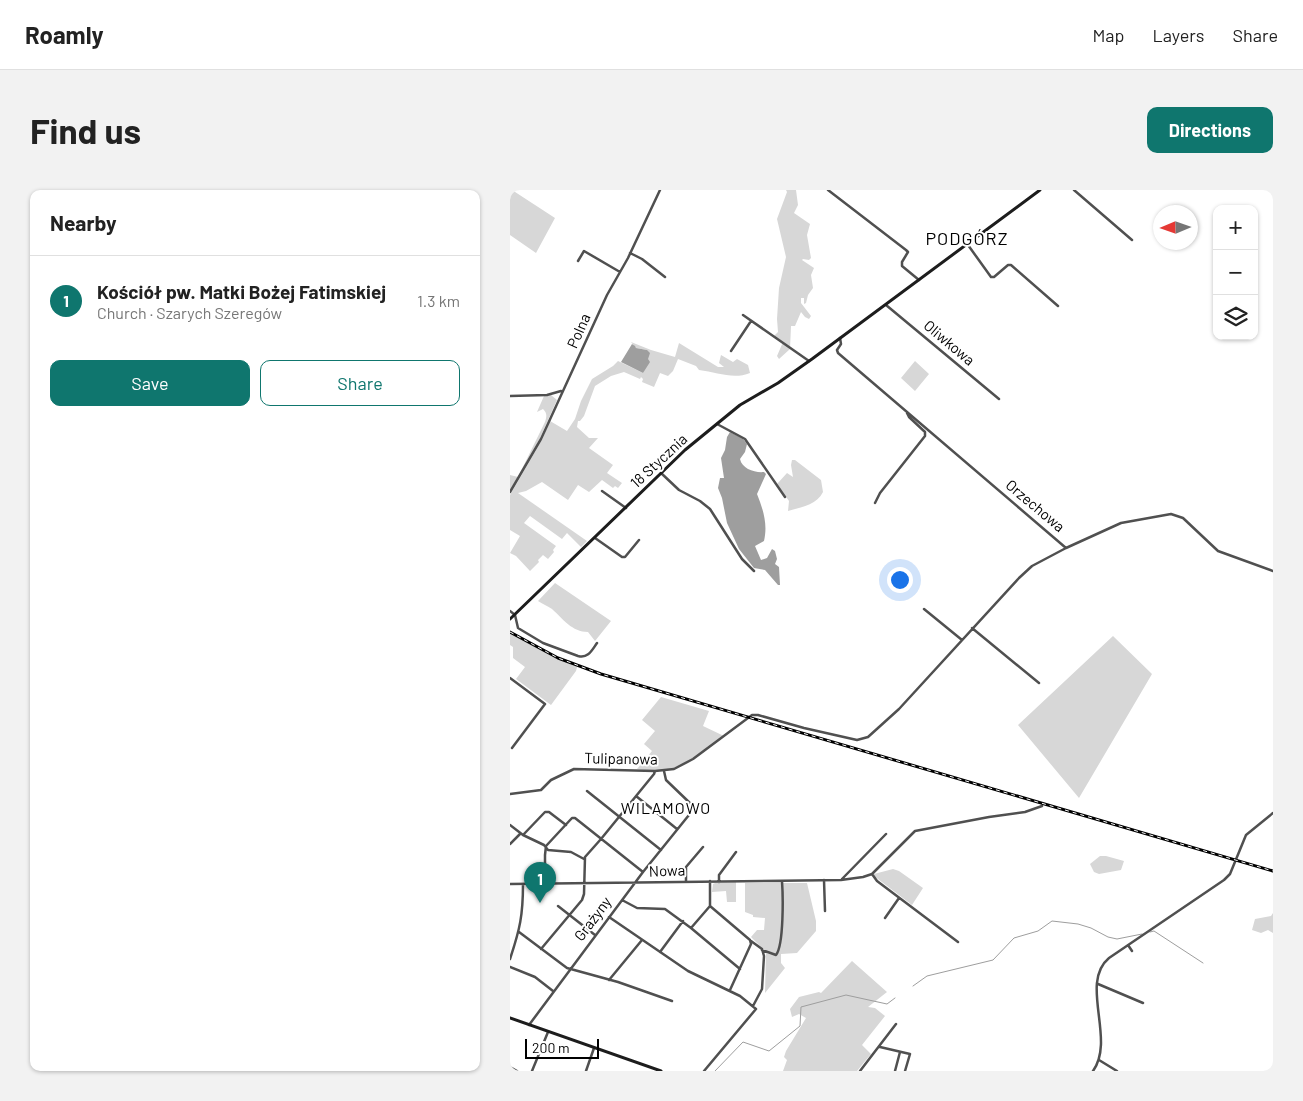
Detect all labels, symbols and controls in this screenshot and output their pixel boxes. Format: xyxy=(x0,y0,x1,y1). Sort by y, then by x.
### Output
text: Roamly xyxy=(25,20,104,49)
text: Map xyxy=(1092,24,1124,46)
text: Layers xyxy=(1152,24,1205,46)
text: Share xyxy=(1233,24,1278,46)
button: Directions xyxy=(1147,107,1273,153)
text: Find us xyxy=(30,109,141,151)
north arrow xyxy=(1153,205,1198,250)
map controls xyxy=(1213,205,1258,340)
button: + xyxy=(1213,205,1258,250)
text: Nearby xyxy=(50,210,116,235)
district label: PODGÓRZ xyxy=(925,227,1009,249)
button: − xyxy=(1213,250,1258,295)
text: Kościół pw. Matki Bożej Fatimskiej xyxy=(97,280,386,303)
text: 1 xyxy=(63,291,69,310)
text: 1.3 km xyxy=(417,291,460,310)
button: layers xyxy=(1213,295,1258,340)
text: Church · Szarych Szeregów xyxy=(97,303,282,322)
street label: Polna xyxy=(563,310,594,351)
street label: Oliwkowa xyxy=(921,316,979,369)
button: Save xyxy=(50,360,250,406)
button: Share xyxy=(260,360,460,406)
street label: 18 Stycznia xyxy=(626,429,690,491)
street label: Orzechowa xyxy=(1002,475,1069,535)
your location xyxy=(887,567,913,593)
street label: Tulipanowa xyxy=(584,748,658,768)
district label: WILAMOWO xyxy=(621,798,711,817)
street label: Nowa xyxy=(648,860,685,880)
pin: 1 xyxy=(524,862,556,903)
street label: Grażyny xyxy=(570,893,615,944)
scale bar xyxy=(525,1036,599,1059)
text: 200 m xyxy=(532,1039,570,1056)

